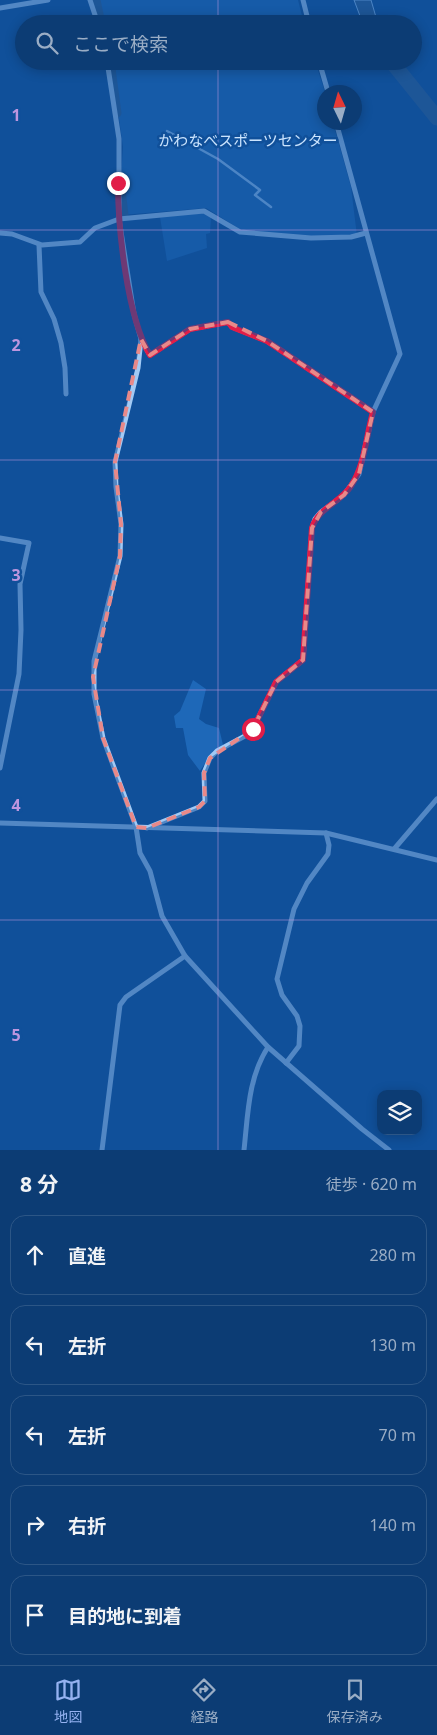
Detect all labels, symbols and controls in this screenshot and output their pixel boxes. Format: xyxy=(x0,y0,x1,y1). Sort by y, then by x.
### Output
search box xyxy=(15,15,422,70)
icon: search xyxy=(33,29,61,57)
text: ここで検索 xyxy=(73,31,168,57)
north arrow xyxy=(317,85,362,130)
text: 1 xyxy=(11,104,21,126)
park label: かわなべスポーツセンター xyxy=(158,130,338,150)
route end xyxy=(107,172,130,195)
text: 2 xyxy=(11,334,21,356)
text: 3 xyxy=(11,564,21,586)
route start xyxy=(242,718,265,741)
text: 4 xyxy=(11,794,21,816)
text: 5 xyxy=(11,1024,21,1046)
map controls xyxy=(377,1090,422,1135)
button: layers xyxy=(377,1090,422,1135)
text: 8 分 xyxy=(20,1170,58,1198)
text: 徒歩 · 620 m xyxy=(326,1173,417,1195)
icon: ahead xyxy=(21,1241,49,1269)
text: 直進 xyxy=(68,1243,106,1269)
text: 280 m xyxy=(369,1244,416,1266)
icon: left xyxy=(21,1331,49,1359)
text: 左折 xyxy=(68,1333,106,1359)
text: 130 m xyxy=(369,1334,416,1356)
icon: left xyxy=(21,1421,49,1449)
text: 左折 xyxy=(68,1423,106,1449)
text: 70 m xyxy=(379,1424,416,1446)
icon: right xyxy=(21,1511,49,1539)
text: 右折 xyxy=(68,1513,106,1539)
text: 140 m xyxy=(369,1514,416,1536)
icon: arrive xyxy=(21,1601,49,1629)
text: 目的地に到着 xyxy=(68,1603,182,1629)
tab: 地図 xyxy=(54,1676,82,1726)
tab: 経路 xyxy=(190,1676,218,1726)
tab: 保存済み xyxy=(327,1676,383,1726)

